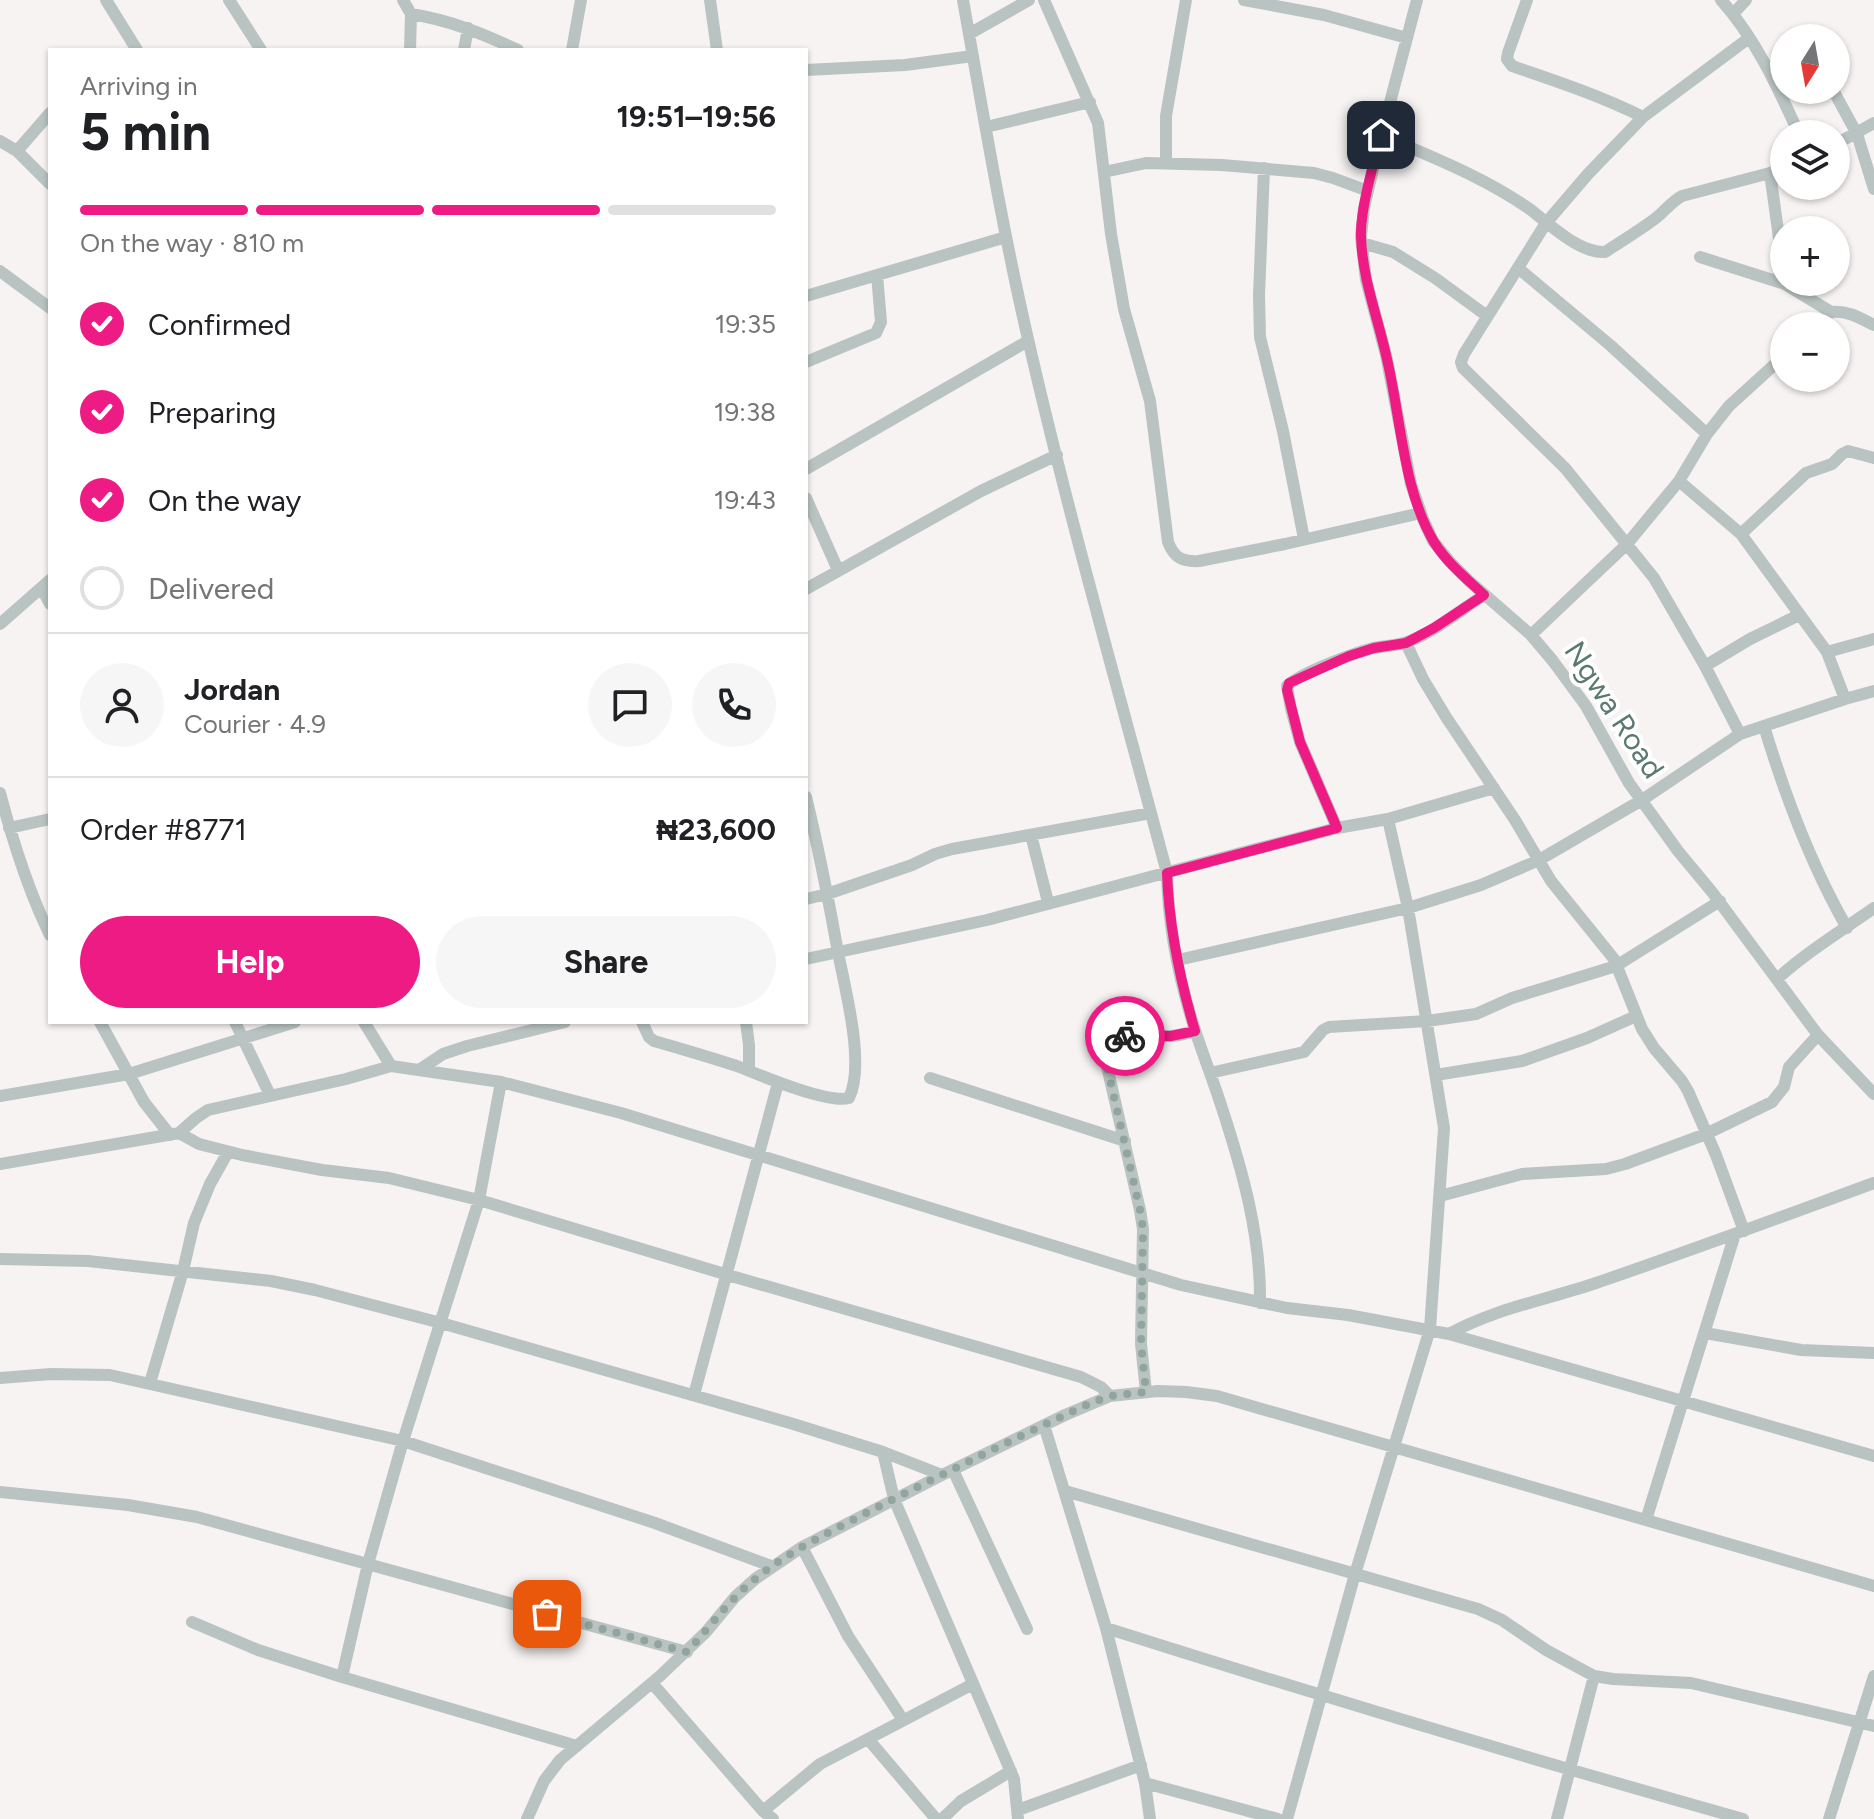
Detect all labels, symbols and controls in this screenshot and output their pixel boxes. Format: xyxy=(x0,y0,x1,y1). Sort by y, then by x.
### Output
north arrow xyxy=(1770,24,1850,104)
map controls xyxy=(1770,24,1850,392)
text: Arriving in xyxy=(80,70,198,102)
text: 19:51–19:56 xyxy=(616,98,776,135)
text: 5 min xyxy=(80,101,211,163)
pin xyxy=(1347,101,1415,169)
icon: home xyxy=(1359,113,1403,157)
button: layers xyxy=(1770,120,1850,200)
button: + xyxy=(1770,216,1850,296)
text: On the way · 810 m xyxy=(80,227,304,259)
icon: check xyxy=(80,302,124,346)
text: Confirmed xyxy=(148,306,291,343)
text: 19:35 xyxy=(715,308,776,340)
button: − xyxy=(1770,312,1850,392)
icon: check xyxy=(80,390,124,434)
text: Preparing xyxy=(148,394,276,431)
text: 19:38 xyxy=(714,396,776,428)
icon: check xyxy=(80,478,124,522)
text: On the way xyxy=(148,482,301,519)
text: 19:43 xyxy=(714,484,776,516)
text: Delivered xyxy=(148,570,274,607)
street label: Ngwa Road xyxy=(1556,634,1672,785)
button: person xyxy=(80,663,164,747)
button: chat xyxy=(588,663,672,747)
button: phone xyxy=(692,663,776,747)
text: Jordan xyxy=(184,671,280,708)
text: Courier · 4.9 xyxy=(184,708,326,740)
text: Order #8771 xyxy=(80,811,247,848)
text: ₦23,600 xyxy=(656,811,776,848)
button: Help xyxy=(80,916,420,1008)
button: Share xyxy=(436,916,776,1008)
courier xyxy=(1085,996,1165,1076)
icon: bike xyxy=(1103,1014,1147,1058)
pin xyxy=(513,1580,581,1648)
icon: bag xyxy=(525,1592,569,1636)

